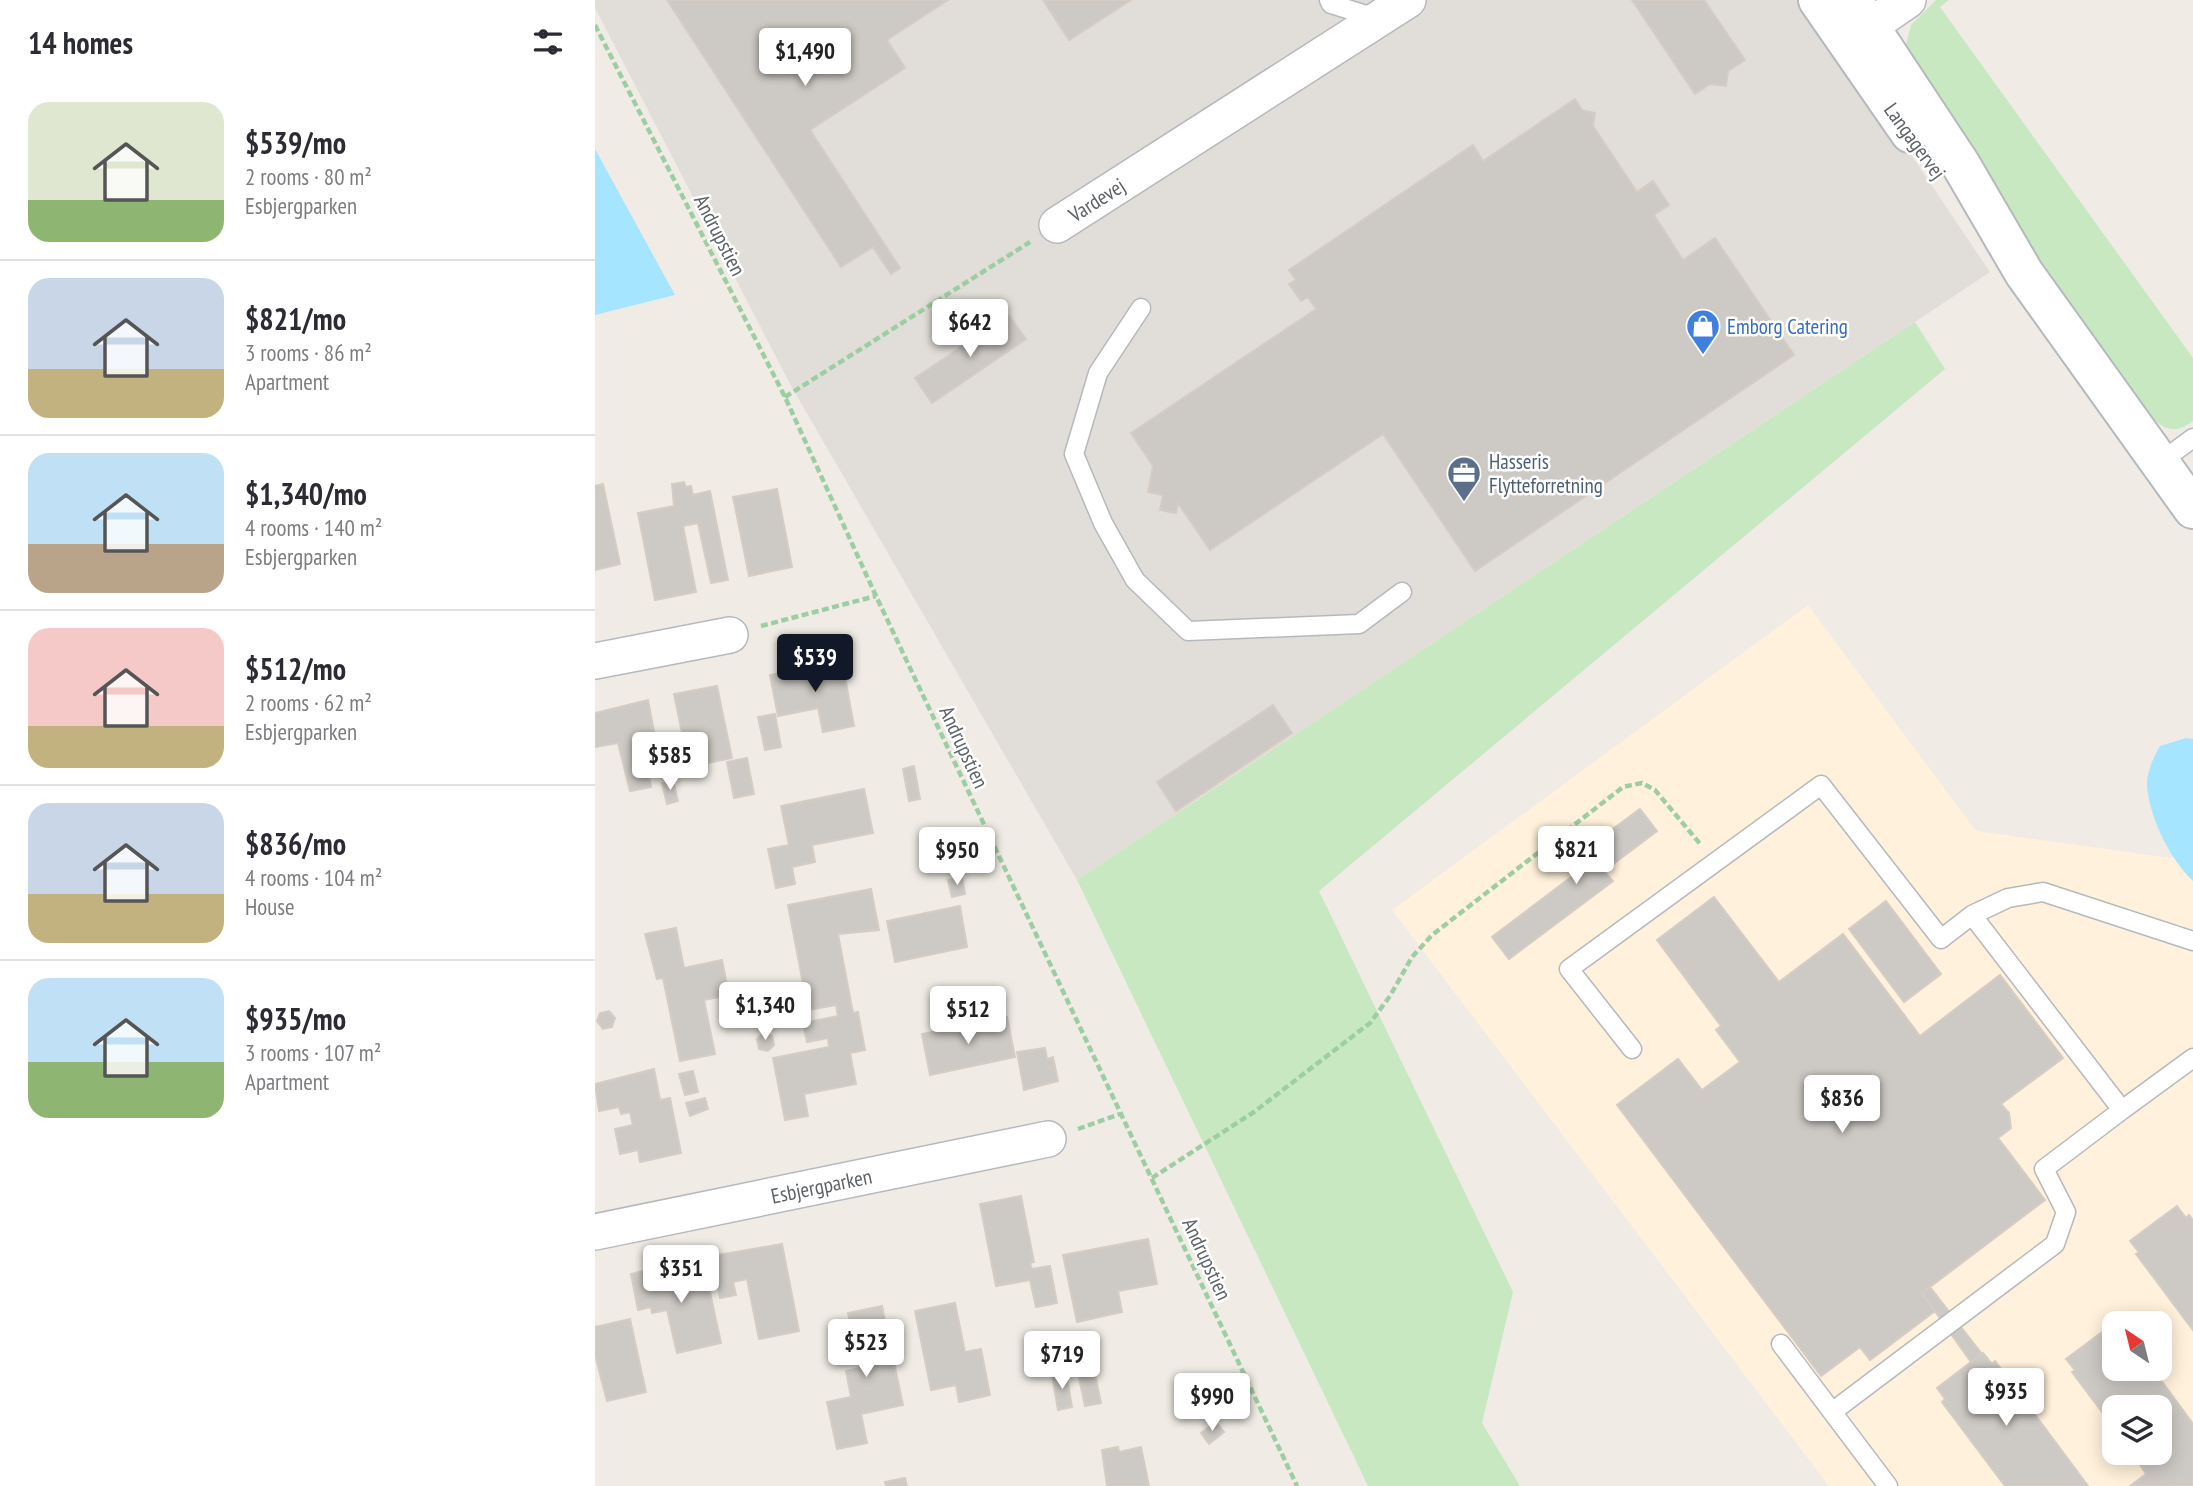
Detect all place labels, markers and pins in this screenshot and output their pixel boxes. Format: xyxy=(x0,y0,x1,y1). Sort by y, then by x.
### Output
pin: $1,490 xyxy=(748,28,862,88)
pin: $642 xyxy=(929,300,1011,359)
shop icon: Emborg Catering xyxy=(1684,307,1722,356)
place label: Emborg Catering xyxy=(1727,313,1848,340)
place label: Hasseris Flytteforretning xyxy=(1489,448,1603,499)
office icon: Hasseris Flytteforretning xyxy=(1445,454,1483,503)
pin: $539 xyxy=(774,634,856,694)
pin: $585 xyxy=(629,732,711,792)
pin: $821 xyxy=(1535,826,1617,886)
pin: $950 xyxy=(916,828,998,887)
pin: $1,340 xyxy=(708,982,822,1042)
pin: $512 xyxy=(927,986,1009,1046)
pin: $836 xyxy=(1801,1076,1883,1135)
pin: $351 xyxy=(640,1246,722,1305)
pin: $523 xyxy=(825,1320,907,1379)
pin: $719 xyxy=(1021,1332,1103,1391)
pin: $935 xyxy=(1965,1368,2047,1428)
pin: $990 xyxy=(1171,1374,1253,1433)

